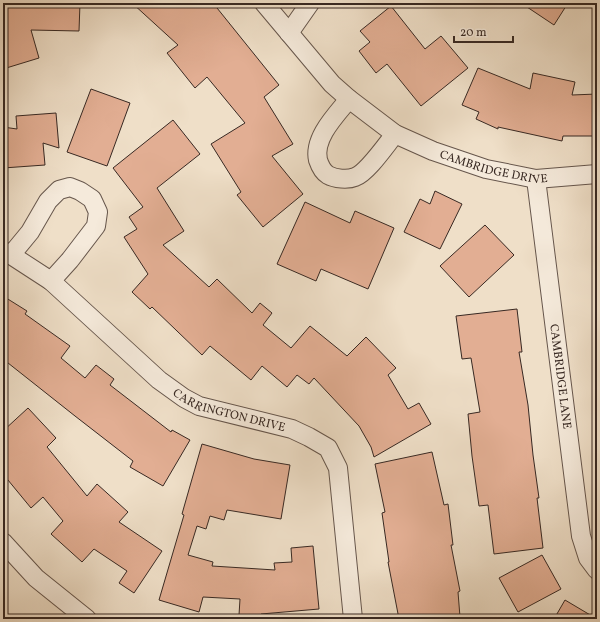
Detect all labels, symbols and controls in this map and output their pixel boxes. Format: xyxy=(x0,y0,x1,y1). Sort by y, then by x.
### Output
scale bar xyxy=(454,18,513,44)
text: 20 m xyxy=(460,25,487,41)
street label: CAMBRIDGE DRIVE xyxy=(437,147,548,188)
street label: CAMBRIDGE LANE xyxy=(545,323,574,430)
street label: CARRINGTON DRIVE xyxy=(169,385,287,436)

